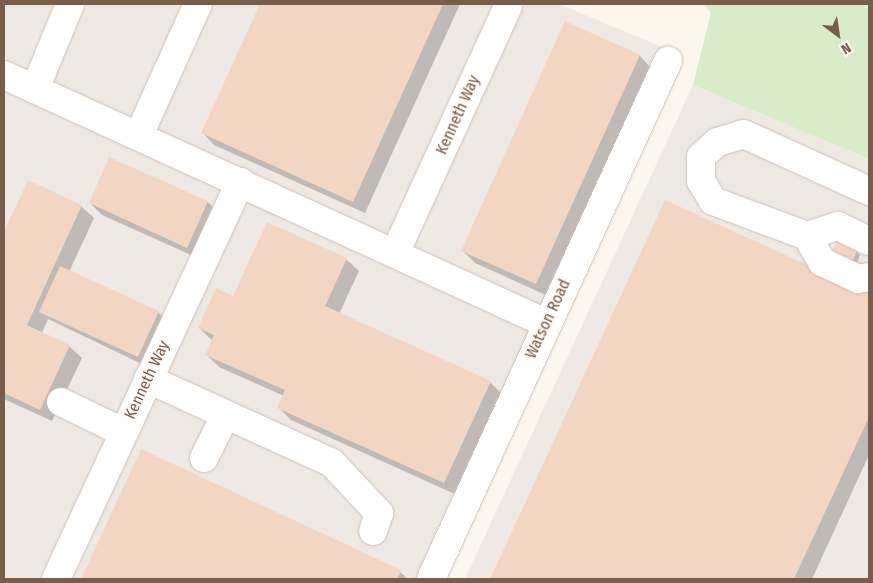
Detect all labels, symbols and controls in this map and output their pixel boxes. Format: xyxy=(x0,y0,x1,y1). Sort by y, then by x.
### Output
north arrow xyxy=(813,10,863,60)
text: N xyxy=(838,39,854,58)
street label: Kenneth Way xyxy=(432,72,484,158)
street label: Watson Road xyxy=(521,276,575,362)
street label: Kenneth Way xyxy=(120,338,174,422)

